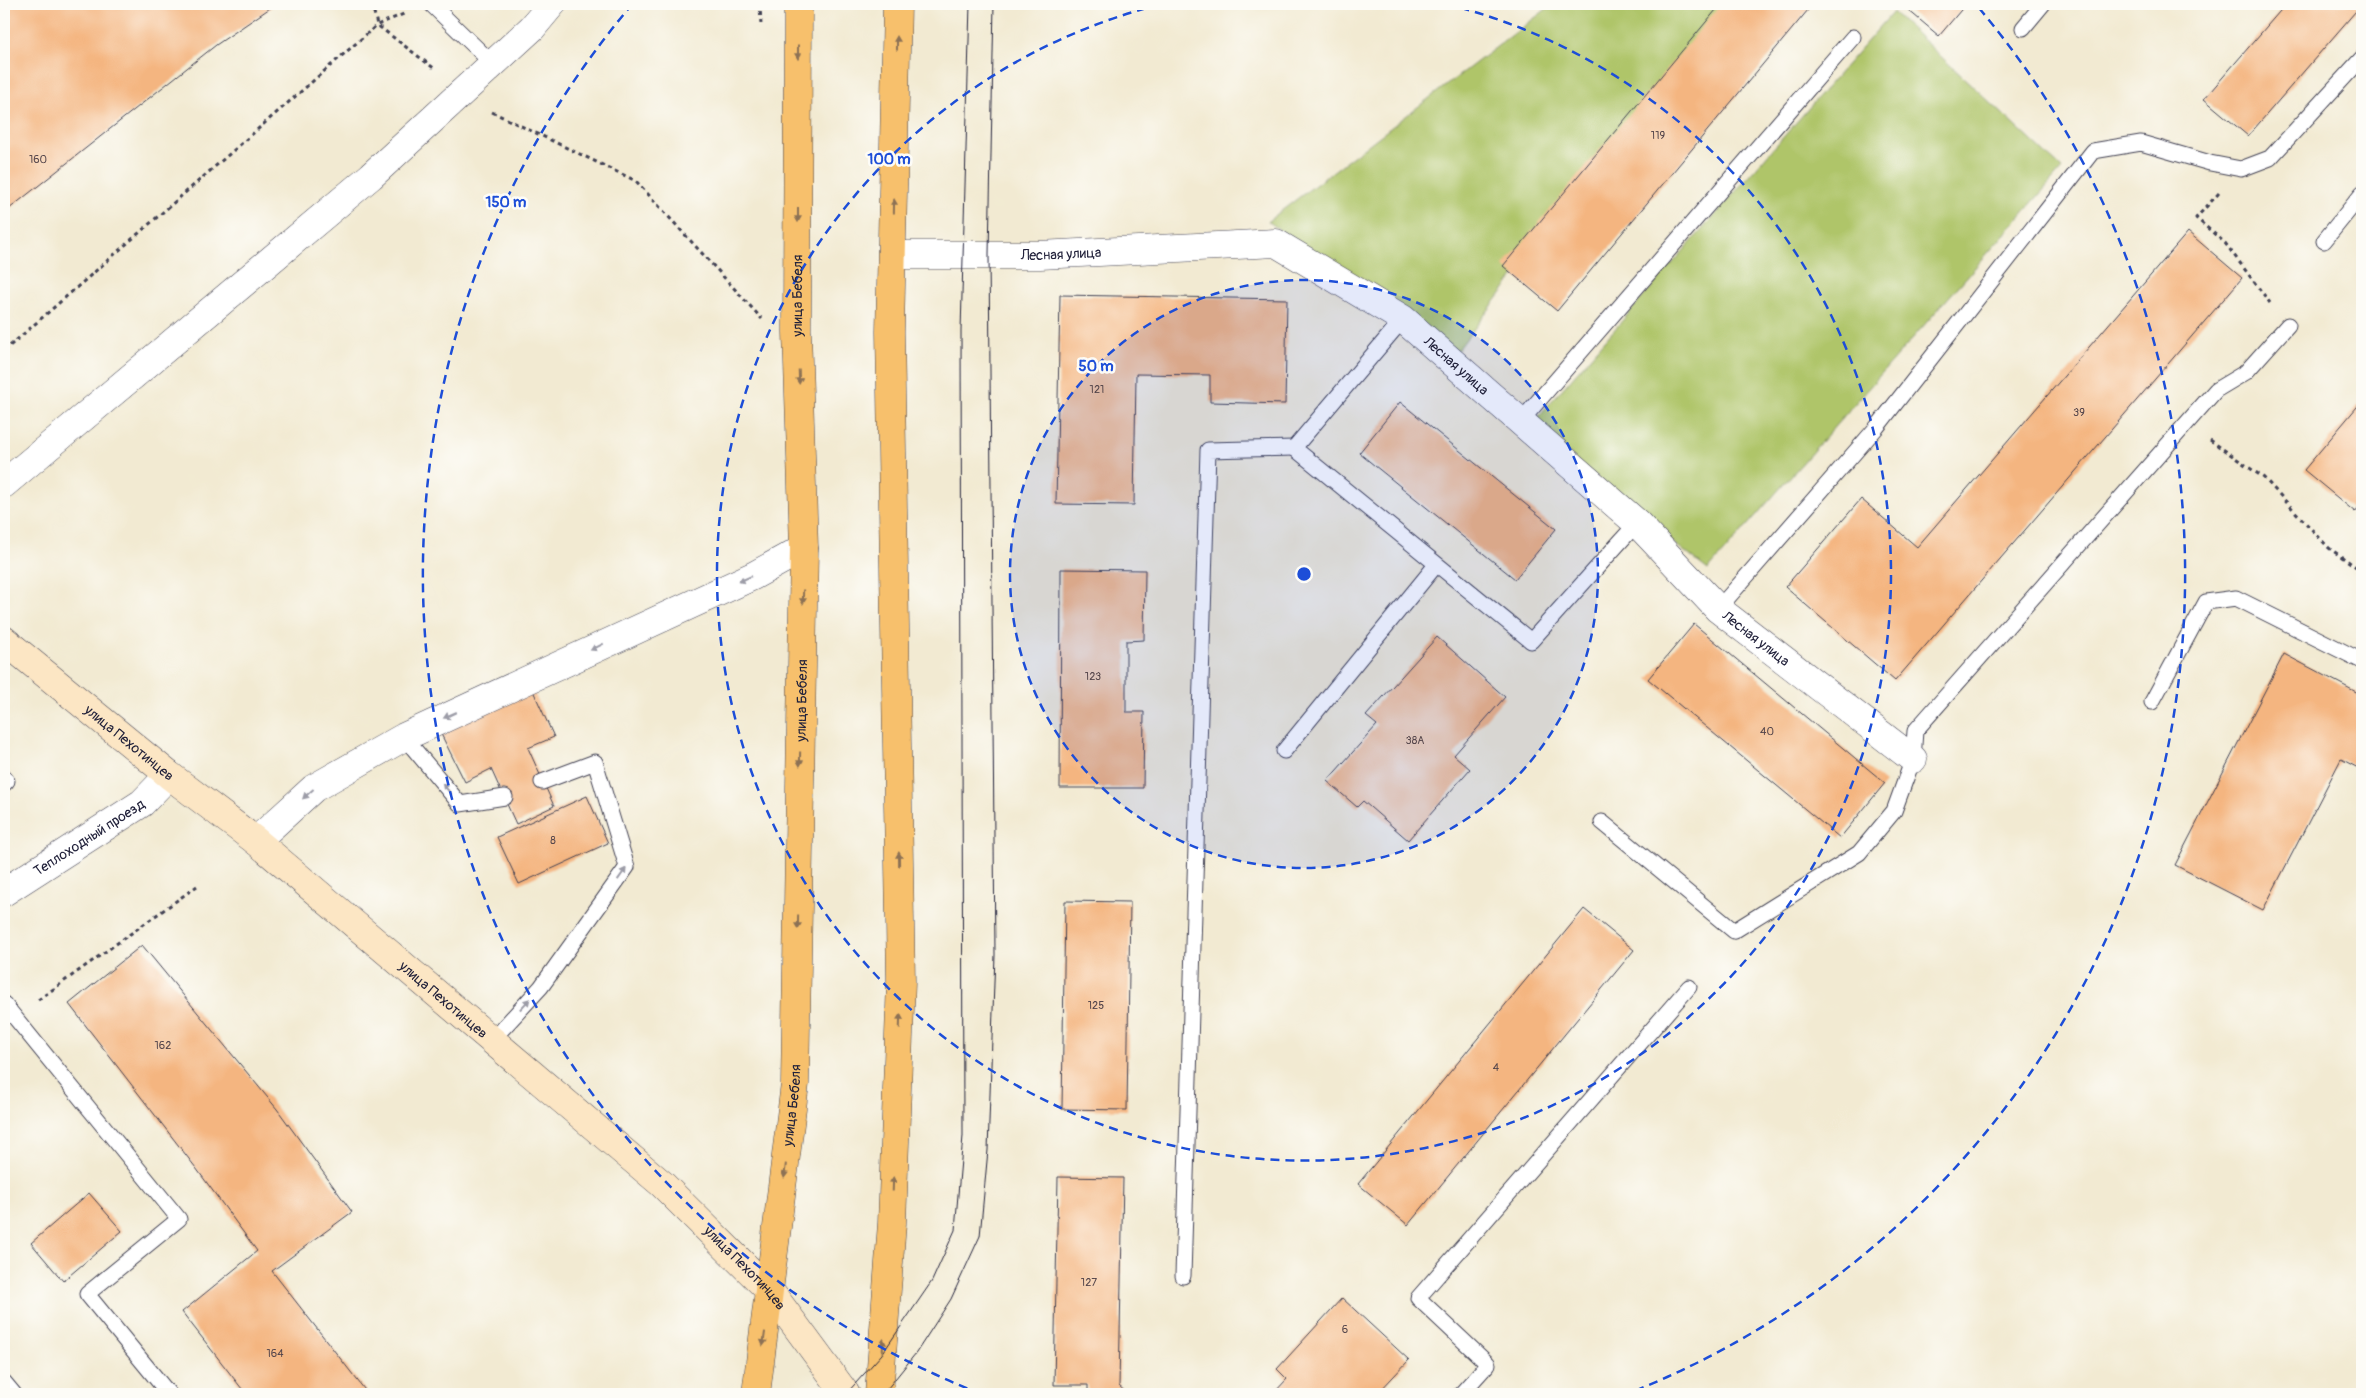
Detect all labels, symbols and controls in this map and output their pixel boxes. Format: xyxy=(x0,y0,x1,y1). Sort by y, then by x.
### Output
one-way arrow xyxy=(893,35,901,51)
one-way arrow xyxy=(794,45,802,61)
house number: 119 xyxy=(1651,129,1665,142)
text: 100 m xyxy=(868,150,910,169)
house number: 160 xyxy=(29,153,47,166)
text: 150 m xyxy=(486,193,526,212)
one-way arrow xyxy=(890,198,898,214)
one-way arrow xyxy=(794,207,802,223)
street label: Лесная улица xyxy=(1020,243,1102,264)
street label: улица Бебеля xyxy=(788,255,806,338)
street label: Лесная улица xyxy=(1420,332,1492,398)
text: 50 m xyxy=(1079,357,1113,376)
one-way arrow xyxy=(795,370,803,386)
house number: 121 xyxy=(1090,383,1104,396)
house number: 39 xyxy=(2073,406,2085,419)
centre of rings xyxy=(1295,565,1313,583)
one-way arrow xyxy=(738,576,752,584)
one-way arrow xyxy=(799,589,807,605)
street label: Лесная улица xyxy=(1718,606,1793,670)
one-way arrow xyxy=(590,643,604,651)
street label: улица Бебеля xyxy=(792,659,811,743)
house number: 123 xyxy=(1085,670,1101,683)
street label: улица Пехотинцев xyxy=(80,700,178,784)
one-way arrow xyxy=(443,712,457,720)
house number: 40 xyxy=(1760,725,1774,738)
house number: 38А xyxy=(1406,734,1424,747)
one-way arrow xyxy=(796,751,804,767)
one-way arrow xyxy=(442,783,453,796)
one-way arrow xyxy=(302,788,315,799)
street label: Теплоходный проезд xyxy=(30,795,148,879)
house number: 8 xyxy=(550,834,556,847)
one-way arrow xyxy=(895,850,903,866)
one-way arrow xyxy=(617,867,627,881)
one-way arrow xyxy=(794,914,802,930)
street label: улица Пехотинцев xyxy=(395,957,491,1042)
one-way arrow xyxy=(519,998,531,1010)
house number: 125 xyxy=(1088,999,1104,1012)
one-way arrow xyxy=(896,1013,904,1029)
house number: 162 xyxy=(155,1039,171,1052)
house number: 4 xyxy=(1493,1061,1500,1074)
street label: улица Бебеля xyxy=(779,1064,804,1148)
one-way arrow xyxy=(781,1163,789,1179)
one-way arrow xyxy=(890,1175,898,1191)
street label: улица Пехотинцев xyxy=(700,1221,790,1313)
house number: 127 xyxy=(1081,1276,1097,1289)
house number: 6 xyxy=(1342,1323,1348,1336)
one-way arrow xyxy=(759,1331,767,1347)
one-way arrow xyxy=(879,1337,887,1353)
house number: 164 xyxy=(266,1347,284,1360)

